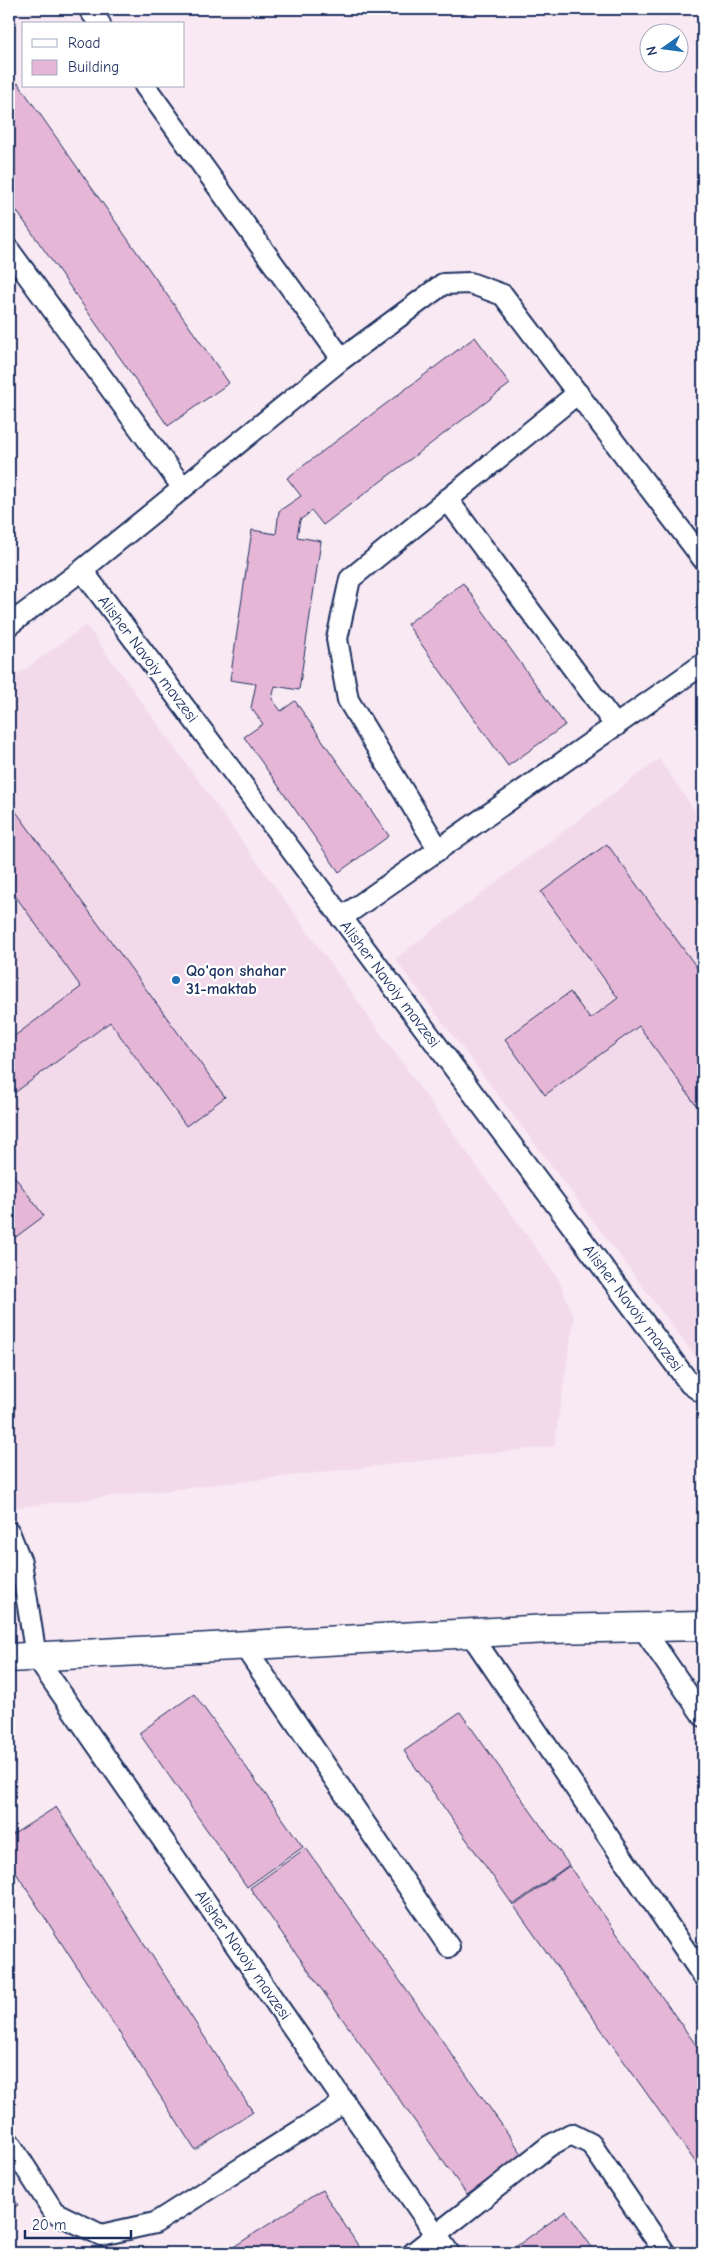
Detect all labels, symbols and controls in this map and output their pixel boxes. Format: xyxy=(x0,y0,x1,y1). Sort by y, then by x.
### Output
legend xyxy=(22,22,185,88)
north arrow xyxy=(640,22,690,72)
text: Road xyxy=(68,34,100,52)
text: N xyxy=(643,45,661,58)
text: Building xyxy=(68,58,119,76)
street label: Alisher Navoiy mavzesi xyxy=(94,592,202,726)
street label: Alisher Navoiy mavzesi xyxy=(336,917,444,1051)
place label: Qo'qon shahar 31-maktab xyxy=(186,962,286,998)
marker: Qo'qon shahar 31-maktab xyxy=(170,974,182,986)
street label: Alisher Navoiy mavzesi xyxy=(579,1241,687,1375)
street label: Alisher Navoiy mavzesi xyxy=(191,1887,295,2023)
scale bar xyxy=(25,2207,131,2239)
text: 20 m xyxy=(32,2216,66,2234)

